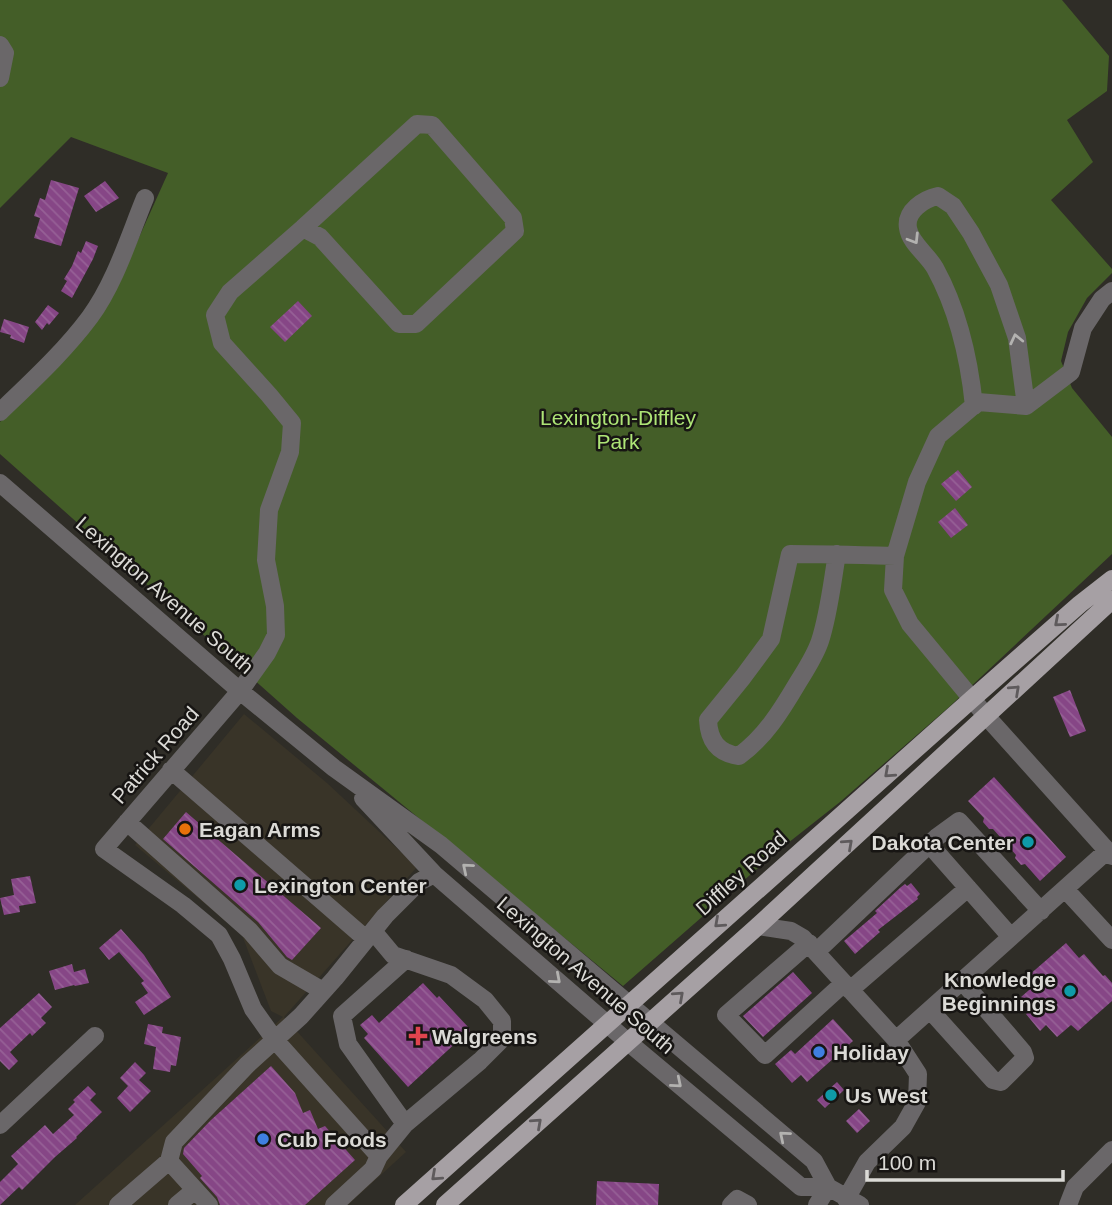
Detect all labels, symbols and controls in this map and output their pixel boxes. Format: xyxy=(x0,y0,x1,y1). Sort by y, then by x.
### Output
one-way arrow xyxy=(906,231,919,244)
one-way arrow xyxy=(1010,333,1024,345)
park label: Lexington-Diffley Park xyxy=(540,406,697,453)
street label: Lexington Avenue South xyxy=(72,512,258,678)
one-way arrow xyxy=(1055,614,1068,626)
one-way arrow xyxy=(1007,686,1020,699)
street label: Patrick Road xyxy=(107,702,203,808)
one-way arrow xyxy=(884,765,897,777)
place label: Eagan Arms xyxy=(199,818,321,841)
marker: Eagan Arms xyxy=(177,821,193,837)
street label: Diffley Road xyxy=(691,826,791,920)
place label: Dakota Center xyxy=(872,831,1014,854)
marker: Dakota Center xyxy=(1020,834,1036,850)
one-way arrow xyxy=(840,840,853,852)
one-way arrow xyxy=(463,864,476,876)
place label: Lexington Center xyxy=(254,874,427,897)
marker: Lexington Center xyxy=(232,877,248,893)
street label: Lexington Avenue South xyxy=(493,892,679,1058)
one-way arrow xyxy=(714,915,727,928)
place label: Knowledge Beginnings xyxy=(942,968,1056,1015)
one-way arrow xyxy=(548,971,561,983)
marker: Knowledge Beginnings xyxy=(1062,983,1078,999)
one-way arrow xyxy=(670,992,683,1004)
place label: Walgreens xyxy=(432,1025,537,1048)
marker: Walgreens xyxy=(410,1028,426,1044)
place label: Holiday xyxy=(833,1041,909,1064)
marker: Holiday xyxy=(811,1044,827,1060)
one-way arrow xyxy=(669,1075,682,1087)
place label: Us West xyxy=(845,1084,927,1107)
marker: Us West xyxy=(823,1087,839,1103)
one-way arrow xyxy=(529,1119,542,1132)
place label: Cub Foods xyxy=(277,1128,387,1151)
marker: Cub Foods xyxy=(255,1131,271,1147)
one-way arrow xyxy=(779,1132,792,1144)
scale bar xyxy=(867,1138,1063,1182)
text: 100 m xyxy=(878,1151,936,1174)
one-way arrow xyxy=(431,1168,444,1180)

